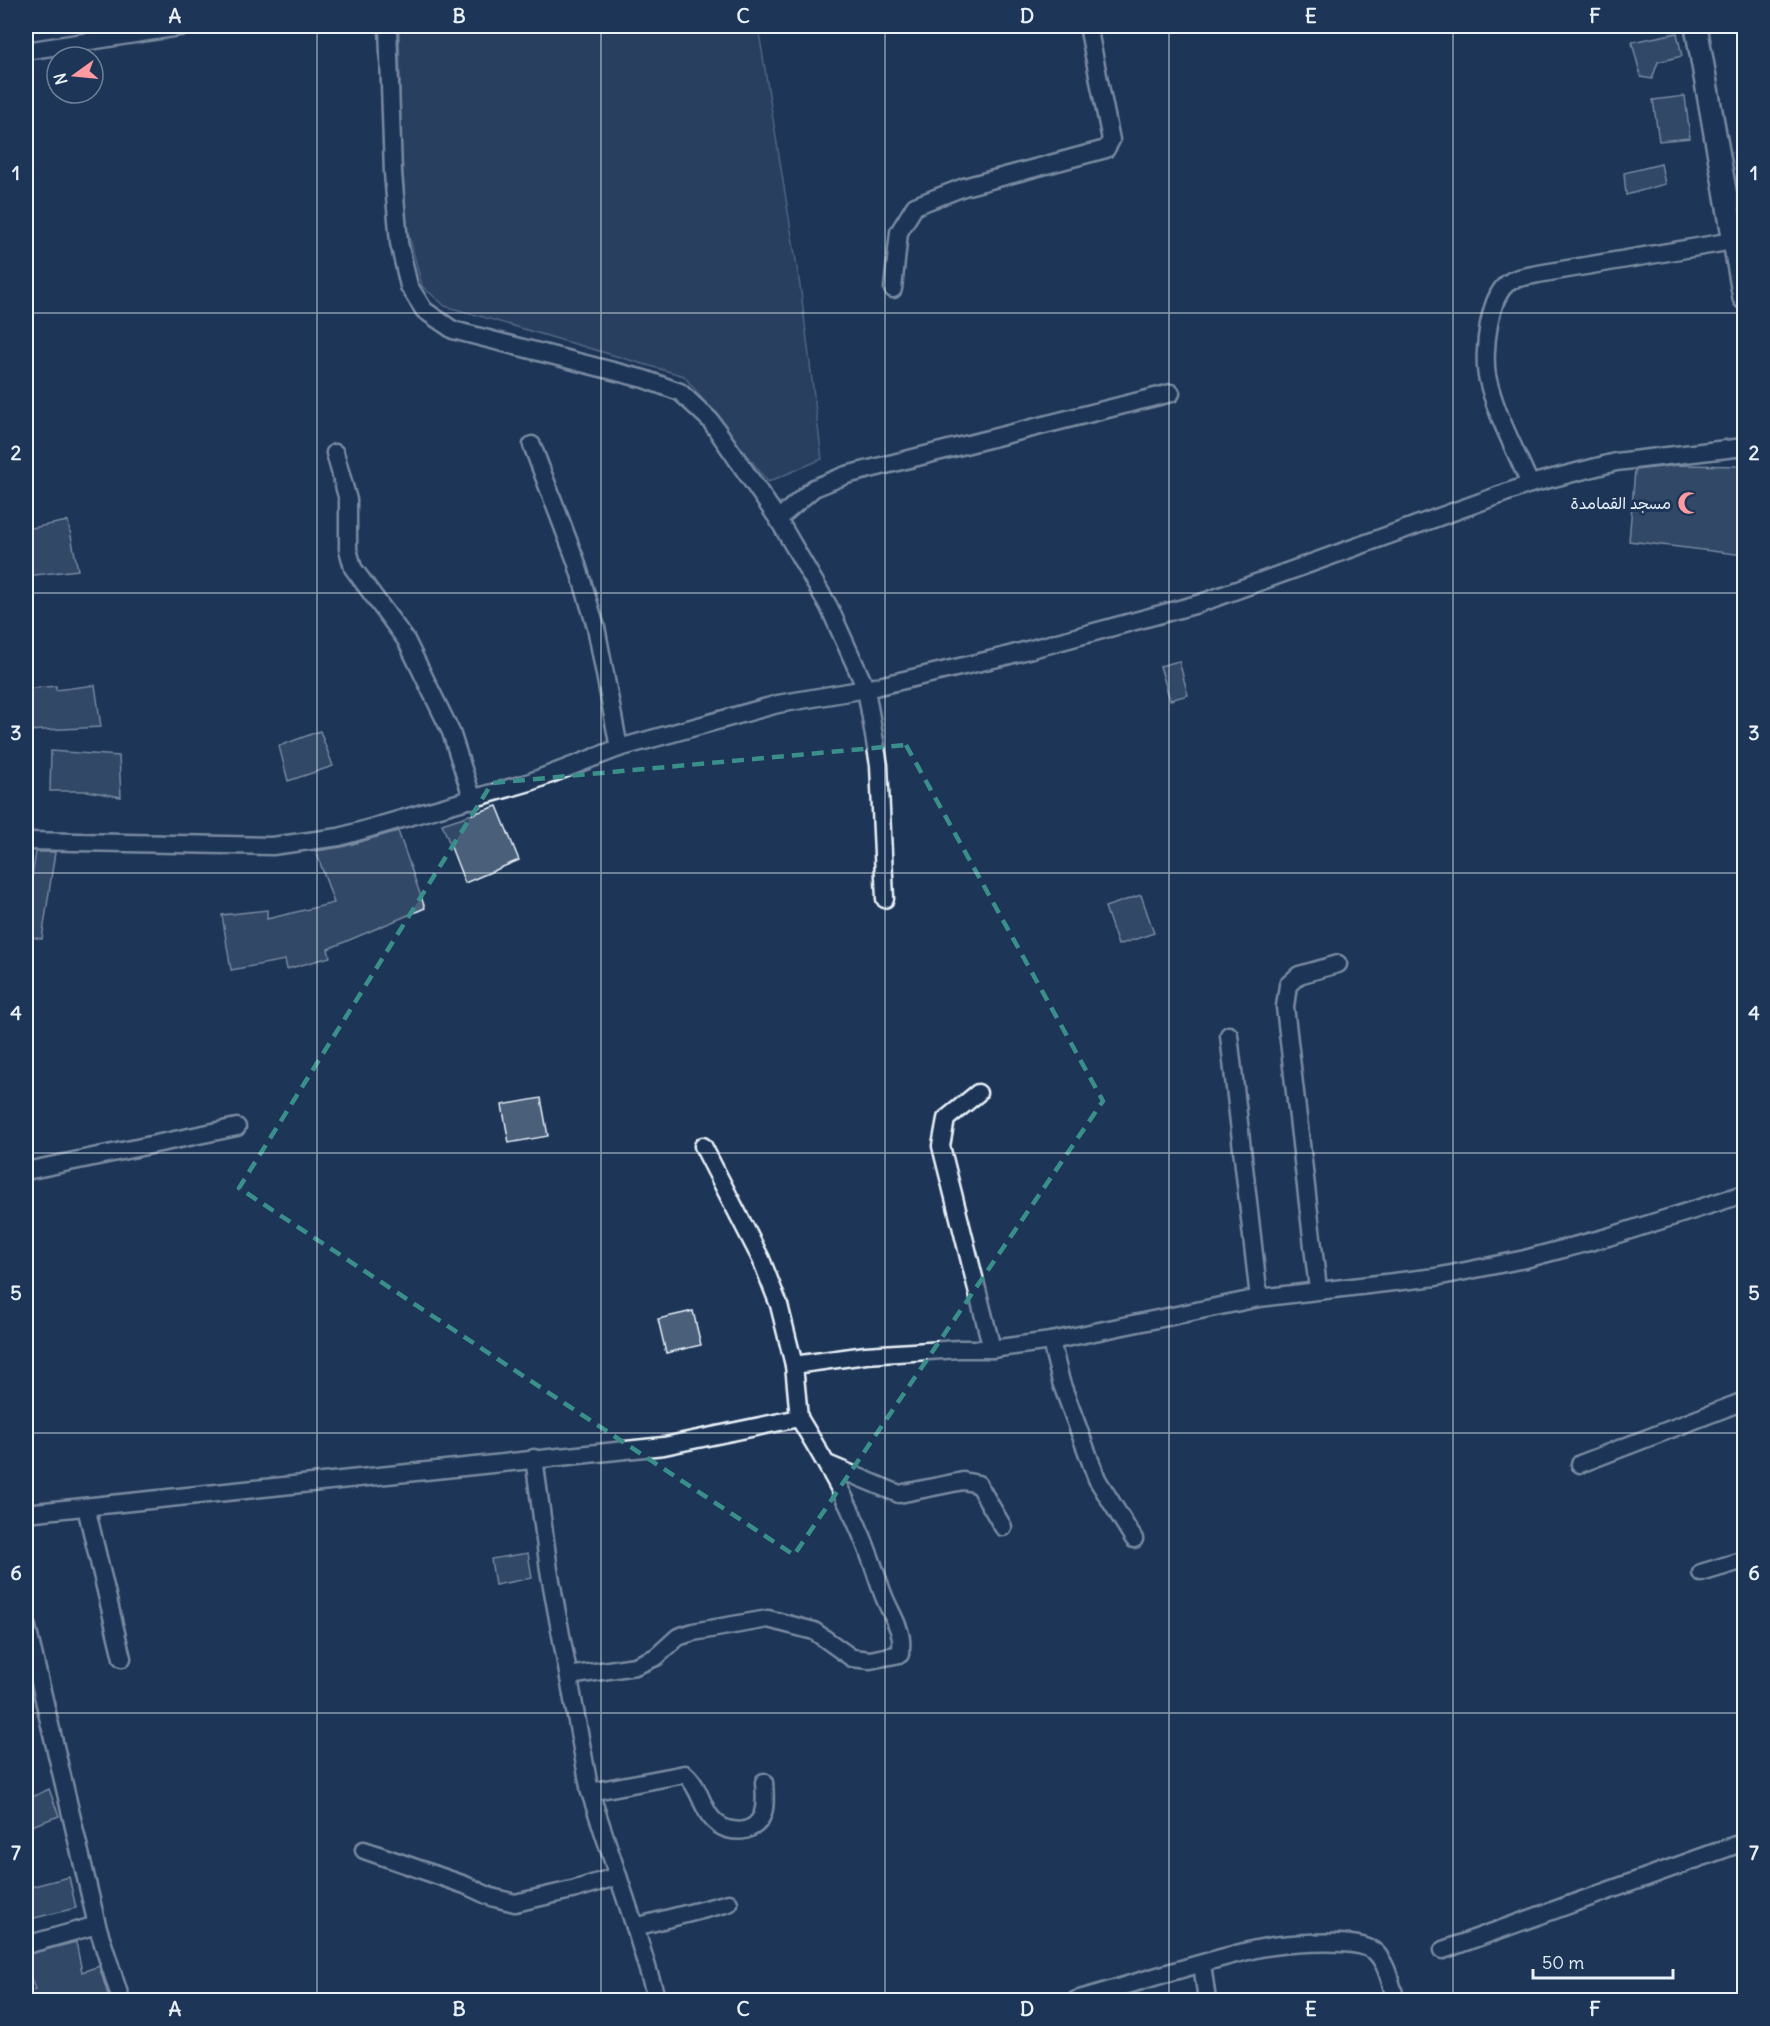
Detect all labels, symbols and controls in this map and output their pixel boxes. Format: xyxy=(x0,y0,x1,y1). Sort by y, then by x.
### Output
text: A xyxy=(169,3,182,28)
text: B xyxy=(452,3,466,28)
text: C xyxy=(736,3,750,28)
text: D xyxy=(1020,3,1034,28)
text: E xyxy=(1305,3,1317,28)
text: F xyxy=(1589,3,1601,28)
north arrow xyxy=(45,45,105,105)
text: N xyxy=(49,71,72,87)
text: 1 xyxy=(12,160,20,185)
text: 1 xyxy=(1750,160,1758,185)
text: 2 xyxy=(11,440,22,465)
text: 2 xyxy=(1749,440,1760,465)
mosque icon: مسجد القمامدة xyxy=(1676,490,1702,516)
place label: مسجد القمامدة xyxy=(1571,493,1671,513)
text: 3 xyxy=(10,720,22,745)
text: 3 xyxy=(1748,720,1760,745)
text: 4 xyxy=(10,1000,22,1025)
text: 4 xyxy=(1748,1000,1760,1025)
text: 5 xyxy=(10,1280,22,1305)
text: 5 xyxy=(1748,1280,1760,1305)
text: 6 xyxy=(10,1560,22,1585)
text: 6 xyxy=(1748,1560,1760,1585)
text: 7 xyxy=(11,1840,21,1865)
text: 7 xyxy=(1749,1840,1759,1865)
scale bar xyxy=(1533,1942,1672,1980)
text: 50 m xyxy=(1542,1951,1584,1974)
text: A xyxy=(169,1996,182,2021)
text: B xyxy=(452,1996,466,2021)
text: C xyxy=(736,1996,750,2021)
text: D xyxy=(1020,1996,1034,2021)
text: E xyxy=(1305,1996,1317,2021)
text: F xyxy=(1589,1996,1601,2021)

